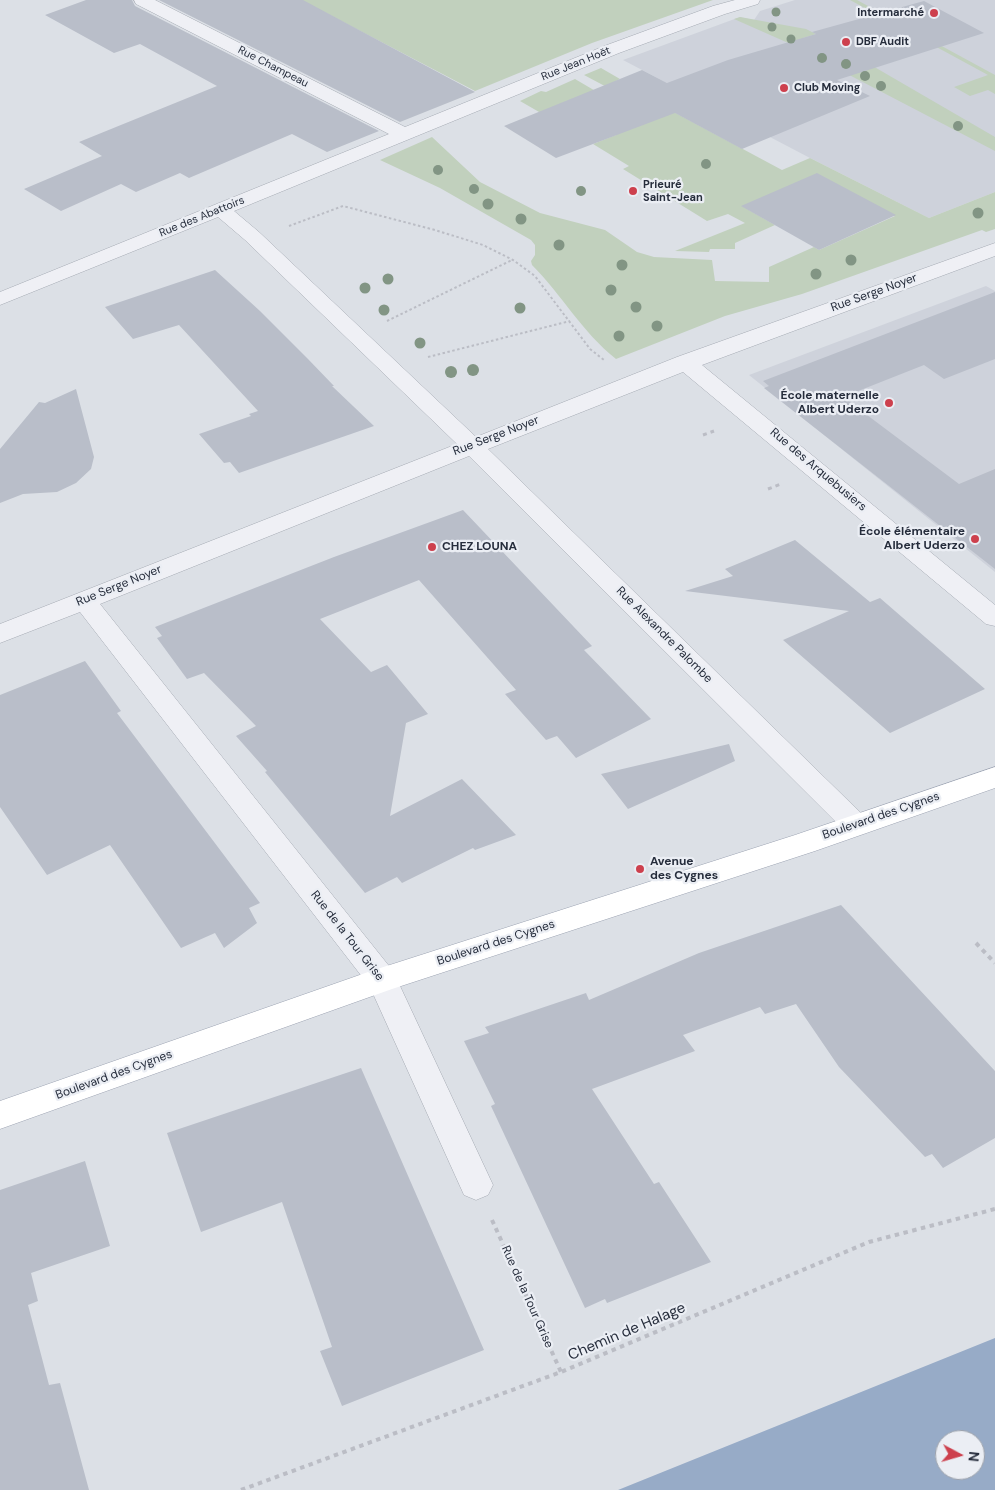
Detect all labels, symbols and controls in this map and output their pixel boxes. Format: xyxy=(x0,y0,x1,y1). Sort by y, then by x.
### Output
place label: Intermarché xyxy=(857,6,924,20)
marker: Intermarché xyxy=(928,7,940,19)
place label: DBF Audit xyxy=(856,35,909,49)
marker: DBF Audit xyxy=(840,36,852,48)
street label: Rue Champeau xyxy=(236,44,310,90)
street label: Rue Jean Hoët xyxy=(540,44,612,84)
place label: Club Moving xyxy=(794,81,860,95)
marker: Club Moving xyxy=(778,82,790,94)
place label: Prieuré Saint-Jean xyxy=(643,178,703,204)
marker: Prieuré Saint-Jean xyxy=(627,185,639,197)
street label: Rue des Abattoirs xyxy=(157,194,247,240)
street label: Rue Serge Noyer xyxy=(829,271,919,315)
place label: École maternelle Albert Uderzo xyxy=(780,389,879,417)
marker: École maternelle Albert Uderzo xyxy=(883,397,895,409)
street label: Rue Serge Noyer xyxy=(451,413,541,459)
street label: Rue des Arquebusiers xyxy=(767,425,869,515)
place label: École élémentaire Albert Uderzo xyxy=(859,525,965,553)
marker: École élémentaire Albert Uderzo xyxy=(969,533,981,545)
place label: CHEZ LOUNA xyxy=(442,540,517,554)
marker: CHEZ LOUNA xyxy=(426,541,438,553)
street label: Rue Serge Noyer xyxy=(74,562,164,610)
street label: Rue Alexandre Palombe xyxy=(613,584,715,686)
street label: Boulevard des Cygnes xyxy=(821,789,941,843)
place label: Avenue des Cygnes xyxy=(650,855,718,883)
marker: Avenue des Cygnes xyxy=(634,863,646,875)
street label: Rue de la Tour Grise xyxy=(307,888,387,984)
street label: Boulevard des Cygnes xyxy=(435,917,557,969)
street label: Boulevard des Cygnes xyxy=(54,1047,174,1103)
street label: Rue de la Tour Grise xyxy=(498,1244,556,1350)
street label: Chemin de Halage xyxy=(566,1299,688,1365)
north arrow xyxy=(935,1430,985,1480)
text: N xyxy=(964,1450,983,1462)

